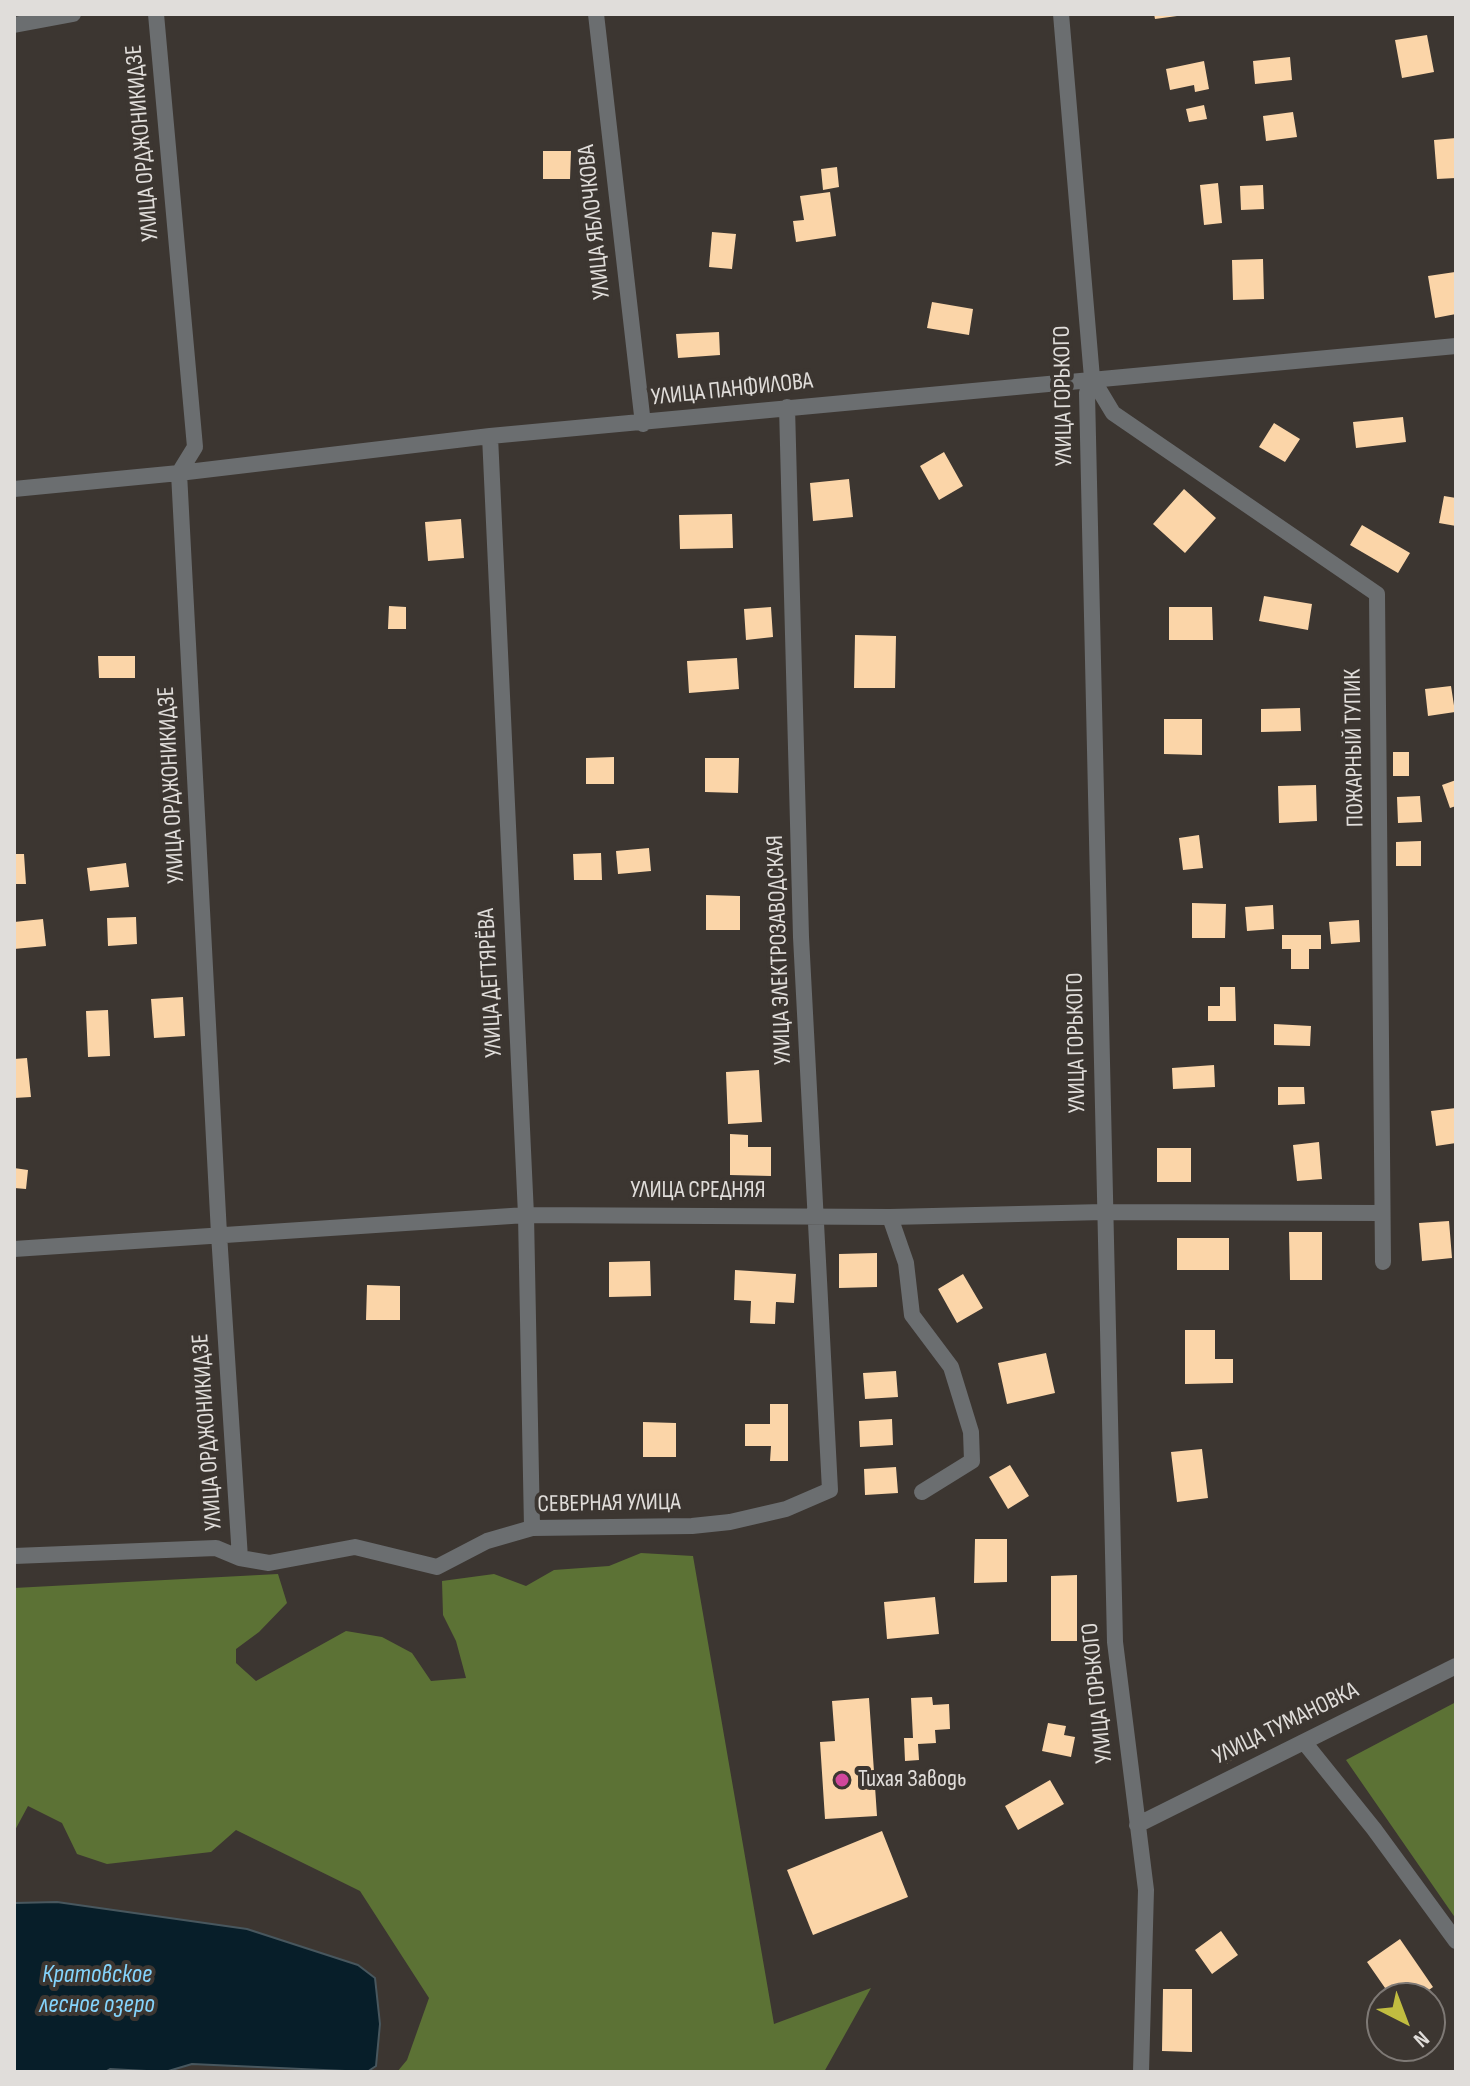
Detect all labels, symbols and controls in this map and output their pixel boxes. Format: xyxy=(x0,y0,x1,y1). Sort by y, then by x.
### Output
street label: УЛИЦА ОРДЖОНИКИДЗЕ xyxy=(120,43,166,243)
street label: УЛИЦА ЯБЛОЧКОВА xyxy=(573,143,617,301)
street label: УЛИЦА ГОРЬКОГО xyxy=(1048,325,1080,467)
street label: УЛИЦА ПАНФИЛОВА xyxy=(650,367,814,413)
street label: ПОЖАРНЫЙ ТУПИК xyxy=(1339,669,1371,827)
street label: УЛИЦА ОРДЖОНИКИДЗЕ xyxy=(152,686,192,884)
street label: УЛИЦА ЭЛЕКТРОЗАВОДСКАЯ xyxy=(762,835,798,1065)
street label: УЛИЦА ДЕГТЯРЁВА xyxy=(473,908,509,1058)
street label: УЛИЦА ГОРЬКОГО xyxy=(1061,972,1093,1114)
street label: УЛИЦА СРЕДНЯЯ xyxy=(630,1177,766,1205)
street label: УЛИЦА ОРДЖОНИКИДЗЕ xyxy=(187,1333,229,1531)
street label: СЕВЕРНАЯ УЛИЦА xyxy=(537,1488,681,1520)
street label: УЛИЦА ГОРЬКОГО xyxy=(1076,1621,1120,1765)
street label: УЛИЦА ТУМАНОВКА xyxy=(1209,1676,1363,1772)
place label: Тихая Заводь xyxy=(858,1766,966,1794)
marker: Тихая Заводь xyxy=(833,1771,851,1789)
water label: Кратовское лесное озеро xyxy=(39,1959,155,2020)
north arrow xyxy=(1366,1982,1446,2062)
text: N xyxy=(1408,2025,1434,2053)

